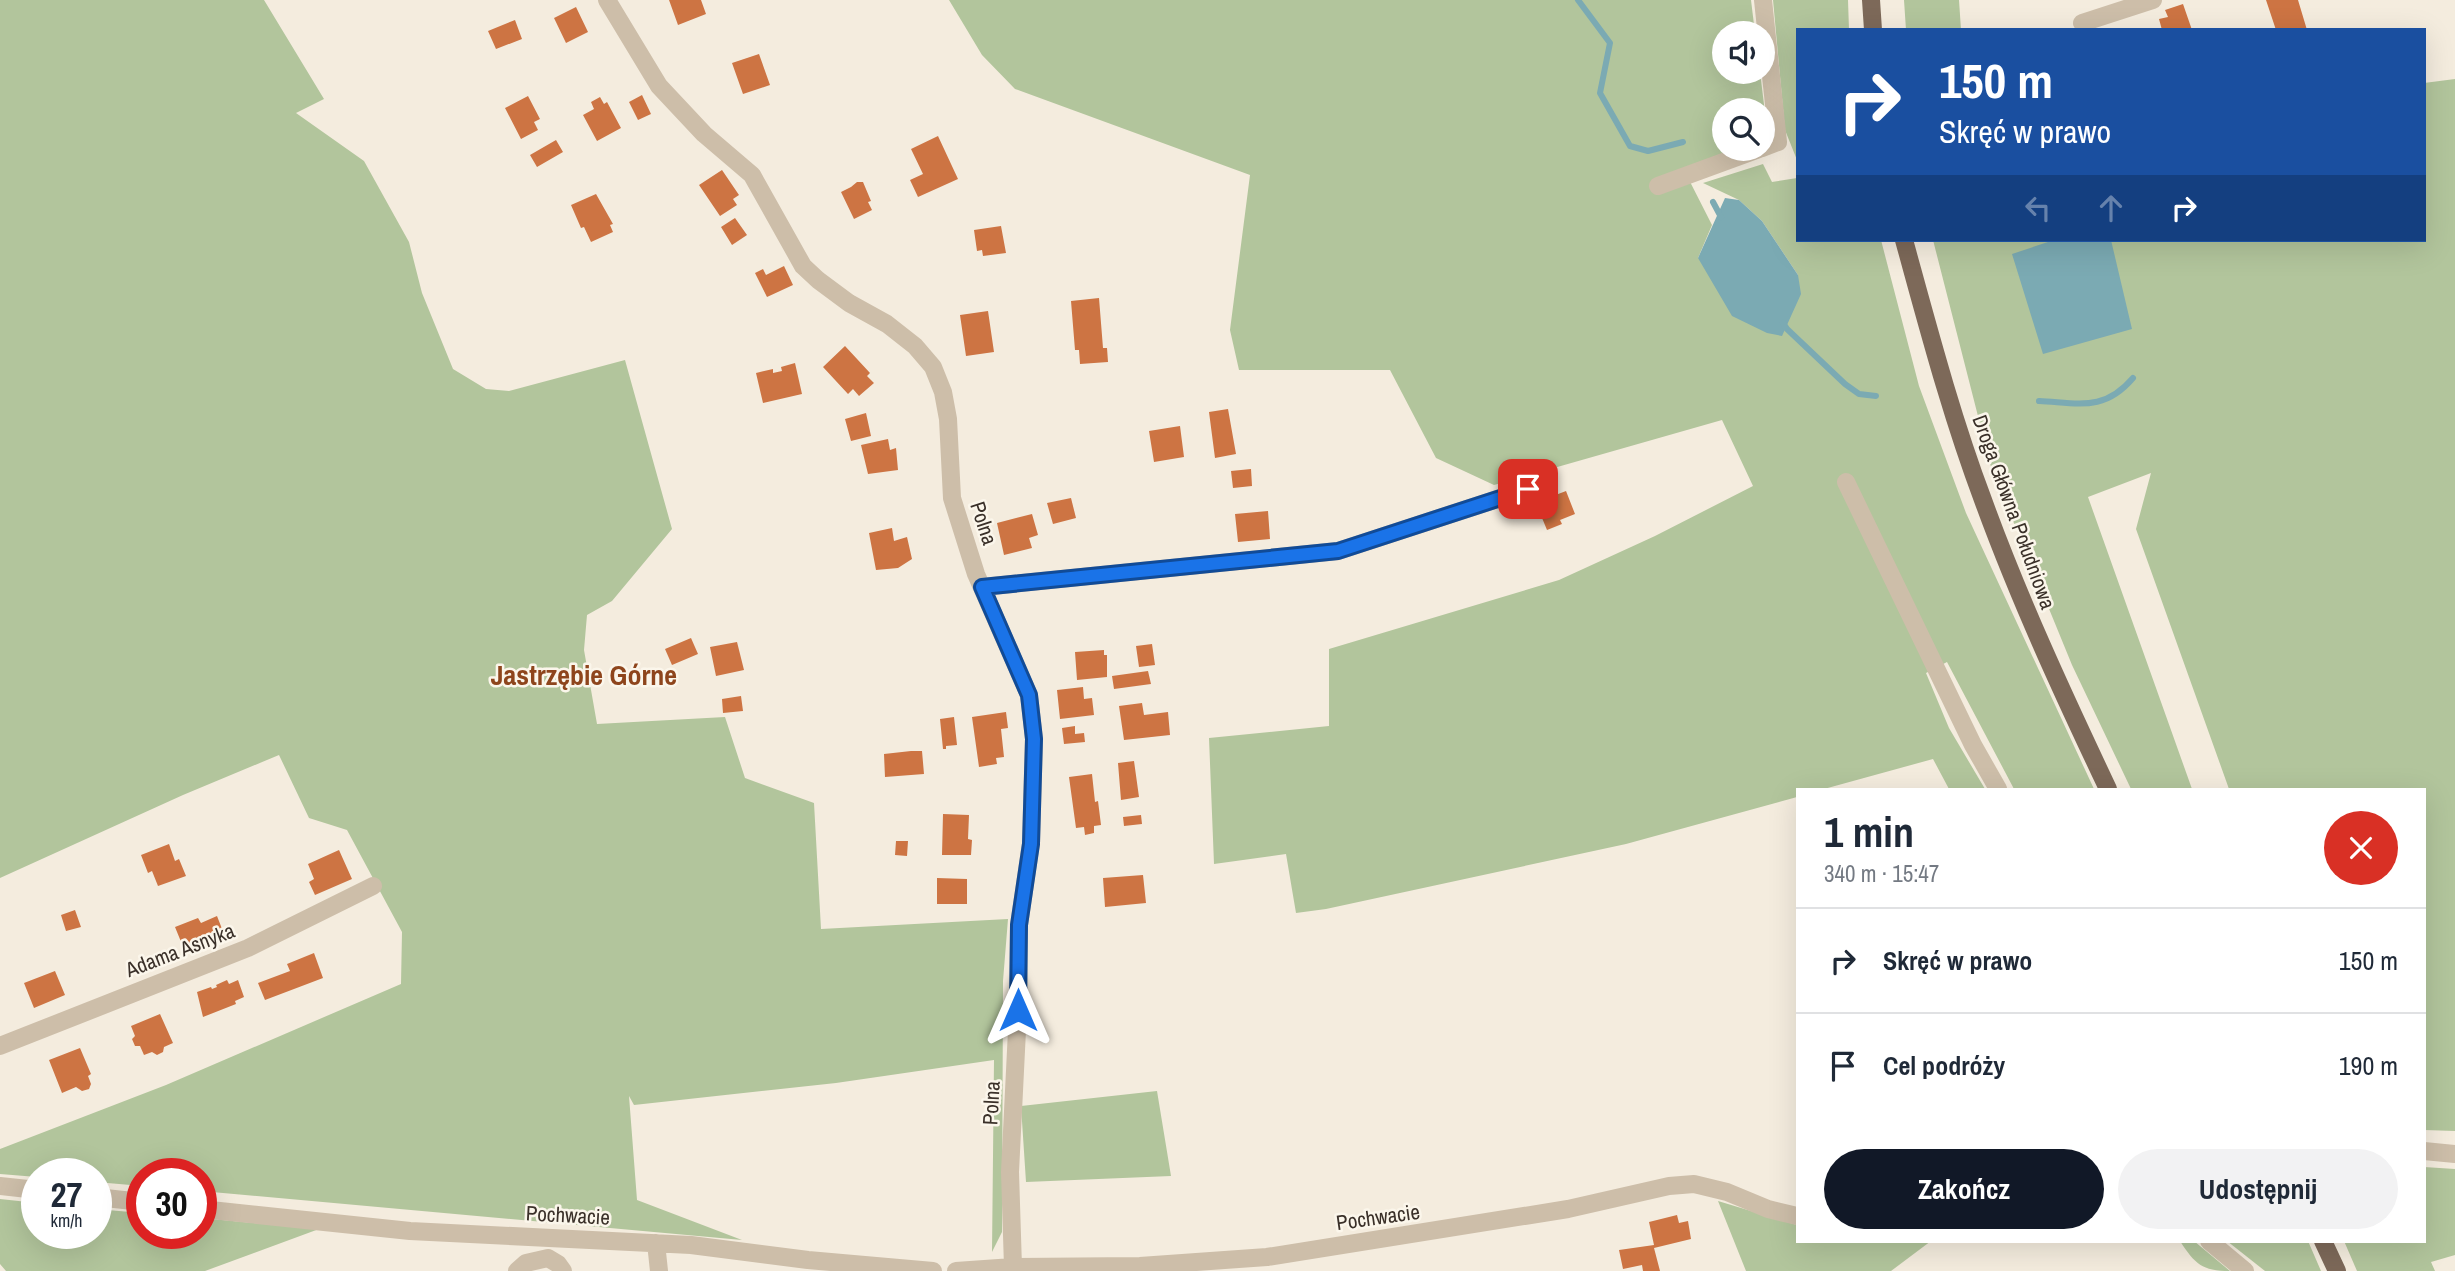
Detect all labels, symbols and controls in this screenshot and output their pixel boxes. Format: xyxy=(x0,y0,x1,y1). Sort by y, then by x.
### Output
map controls xyxy=(1712,21,1775,161)
button: sound xyxy=(1712,21,1775,84)
text: 150 m xyxy=(1939,47,2053,113)
icon: right xyxy=(1824,56,1915,147)
button: search xyxy=(1712,98,1775,161)
text: Skręć w prawo xyxy=(1939,110,2111,153)
icon: left xyxy=(2019,189,2057,227)
icon: ahead xyxy=(2092,189,2130,227)
icon: right xyxy=(2165,189,2203,227)
street label: Droga Główna Południowa xyxy=(1965,411,2063,614)
pin xyxy=(1498,459,1558,519)
icon: arrive xyxy=(1509,470,1547,508)
street label: Polna xyxy=(963,498,1005,549)
district label: Jastrzębie Górne xyxy=(491,656,677,694)
text: 1 min xyxy=(1824,804,1914,860)
button: close xyxy=(2324,811,2398,885)
text: 340 m · 15:47 xyxy=(1824,858,1939,889)
street label: Adama Asnyka xyxy=(120,916,239,984)
icon: right xyxy=(1824,942,1862,980)
text: Skręć w prawo xyxy=(1883,943,2032,978)
text: 150 m xyxy=(2339,943,2398,978)
position arrow xyxy=(981,973,1055,1047)
icon: arrive xyxy=(1824,1047,1862,1085)
text: Cel podróży xyxy=(1883,1048,2005,1083)
text: 190 m xyxy=(2339,1048,2398,1083)
street label: Polna xyxy=(975,1080,1007,1126)
button: Zakończ xyxy=(1824,1149,2104,1229)
button: Udostępnij xyxy=(2118,1149,2398,1229)
speed limit sign: 30 xyxy=(126,1158,217,1249)
text: 27 xyxy=(51,1171,82,1218)
street label: Pochwacie xyxy=(1334,1197,1422,1237)
street label: Pochwacie xyxy=(525,1198,611,1232)
text: km/h xyxy=(51,1208,83,1233)

